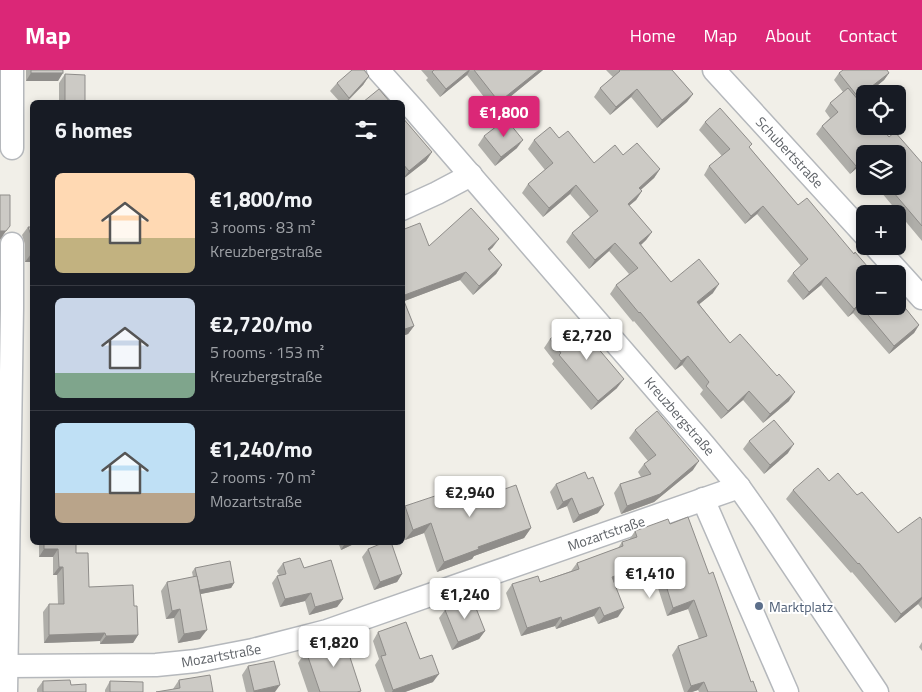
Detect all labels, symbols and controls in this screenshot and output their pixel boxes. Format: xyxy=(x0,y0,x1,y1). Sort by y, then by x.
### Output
text: Map xyxy=(25,17,71,53)
text: Home xyxy=(630,22,676,49)
text: Map xyxy=(704,22,737,49)
text: About xyxy=(765,22,811,49)
text: Contact xyxy=(839,22,897,49)
map controls xyxy=(856,85,906,315)
button: locate xyxy=(856,85,906,135)
pin: €1,800 xyxy=(463,96,545,138)
text: €1,800 xyxy=(479,100,529,124)
street label: Schubertstraße xyxy=(751,111,829,193)
text: 6 homes xyxy=(55,114,132,146)
icon: filters xyxy=(352,116,380,144)
button: layers xyxy=(856,145,906,195)
text: €1,800/mo xyxy=(210,183,312,215)
icon: home xyxy=(95,193,155,253)
button: + xyxy=(856,205,906,255)
text: 3 rooms · 83 m² xyxy=(210,215,315,239)
text: Kreuzbergstraße xyxy=(210,239,322,263)
button: − xyxy=(856,265,906,315)
text: €2,720/mo xyxy=(210,308,312,340)
icon: home xyxy=(95,318,155,378)
pin: €2,720 xyxy=(546,318,628,361)
text: €2,720 xyxy=(562,323,612,347)
text: 5 rooms · 153 m² xyxy=(210,340,324,364)
text: Kreuzbergstraße xyxy=(210,364,322,388)
street label: Kreuzbergstraße xyxy=(640,372,720,460)
text: €1,240/mo xyxy=(210,433,312,465)
icon: home xyxy=(95,443,155,503)
text: 2 rooms · 70 m² xyxy=(210,465,315,489)
pin: €2,940 xyxy=(429,476,511,518)
text: €2,940 xyxy=(445,480,495,504)
text: Mozartstraße xyxy=(210,489,302,513)
street label: Mozartstraße xyxy=(564,510,648,556)
pin: €1,410 xyxy=(609,556,691,599)
text: €1,410 xyxy=(625,561,675,585)
pin: €1,240 xyxy=(424,578,506,620)
text: €1,240 xyxy=(440,582,490,606)
place label: Marktplatz xyxy=(769,596,833,617)
marker: Marktplatz xyxy=(753,600,765,612)
pin: €1,820 xyxy=(293,626,375,668)
text: €1,820 xyxy=(309,630,359,654)
street label: Mozartstraße xyxy=(179,638,263,672)

